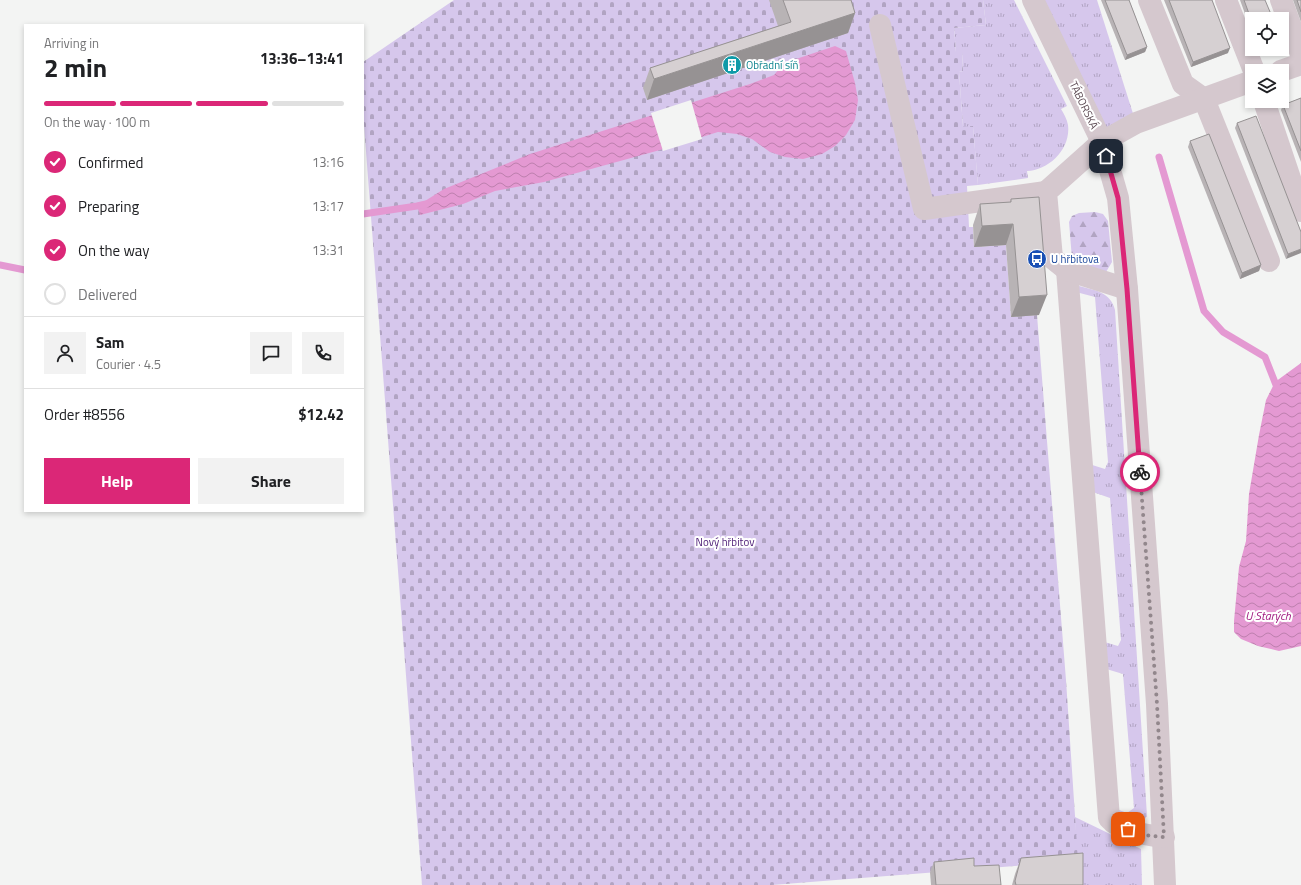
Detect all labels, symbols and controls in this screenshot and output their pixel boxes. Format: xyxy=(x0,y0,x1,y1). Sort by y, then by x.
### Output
map controls xyxy=(1245,12,1289,108)
button: locate xyxy=(1245,12,1289,56)
text: Arriving in xyxy=(44,33,99,53)
text: 13:36–13:41 xyxy=(260,47,344,70)
text: 2 min xyxy=(44,48,107,87)
building icon: Obřadní síň xyxy=(721,54,743,76)
place label: Obřadní síň xyxy=(746,57,798,73)
button: layers xyxy=(1245,64,1289,108)
street label: TÁBORSKÁ xyxy=(1066,78,1103,132)
text: On the way · 100 m xyxy=(44,112,150,132)
pin xyxy=(1089,139,1123,173)
icon: home xyxy=(1095,145,1117,167)
icon: check xyxy=(44,151,66,173)
text: Confirmed xyxy=(78,151,143,174)
text: 13:16 xyxy=(312,152,344,172)
icon: check xyxy=(44,195,66,217)
text: Preparing xyxy=(78,195,139,218)
text: 13:17 xyxy=(312,196,344,216)
icon: check xyxy=(44,239,66,261)
text: On the way xyxy=(78,239,150,262)
text: 13:31 xyxy=(312,240,344,260)
bus stop icon: U hřbitova xyxy=(1026,248,1048,270)
place label: U hřbitova xyxy=(1051,251,1099,267)
text: Delivered xyxy=(78,283,137,306)
text: Sam xyxy=(96,331,124,354)
button: person xyxy=(44,332,86,374)
button: chat xyxy=(250,332,292,374)
button: phone xyxy=(302,332,344,374)
text: Courier · 4.5 xyxy=(96,354,161,374)
text: Order #8556 xyxy=(44,403,125,426)
text: $12.42 xyxy=(298,403,344,426)
courier xyxy=(1120,452,1160,492)
button: Help xyxy=(44,458,190,504)
button: Share xyxy=(198,458,344,504)
icon: bike xyxy=(1129,461,1151,483)
park label: Nový hřbitov xyxy=(696,534,755,550)
water label: U Starých xyxy=(1245,606,1292,625)
pin xyxy=(1111,812,1145,846)
icon: bag xyxy=(1117,818,1139,840)

